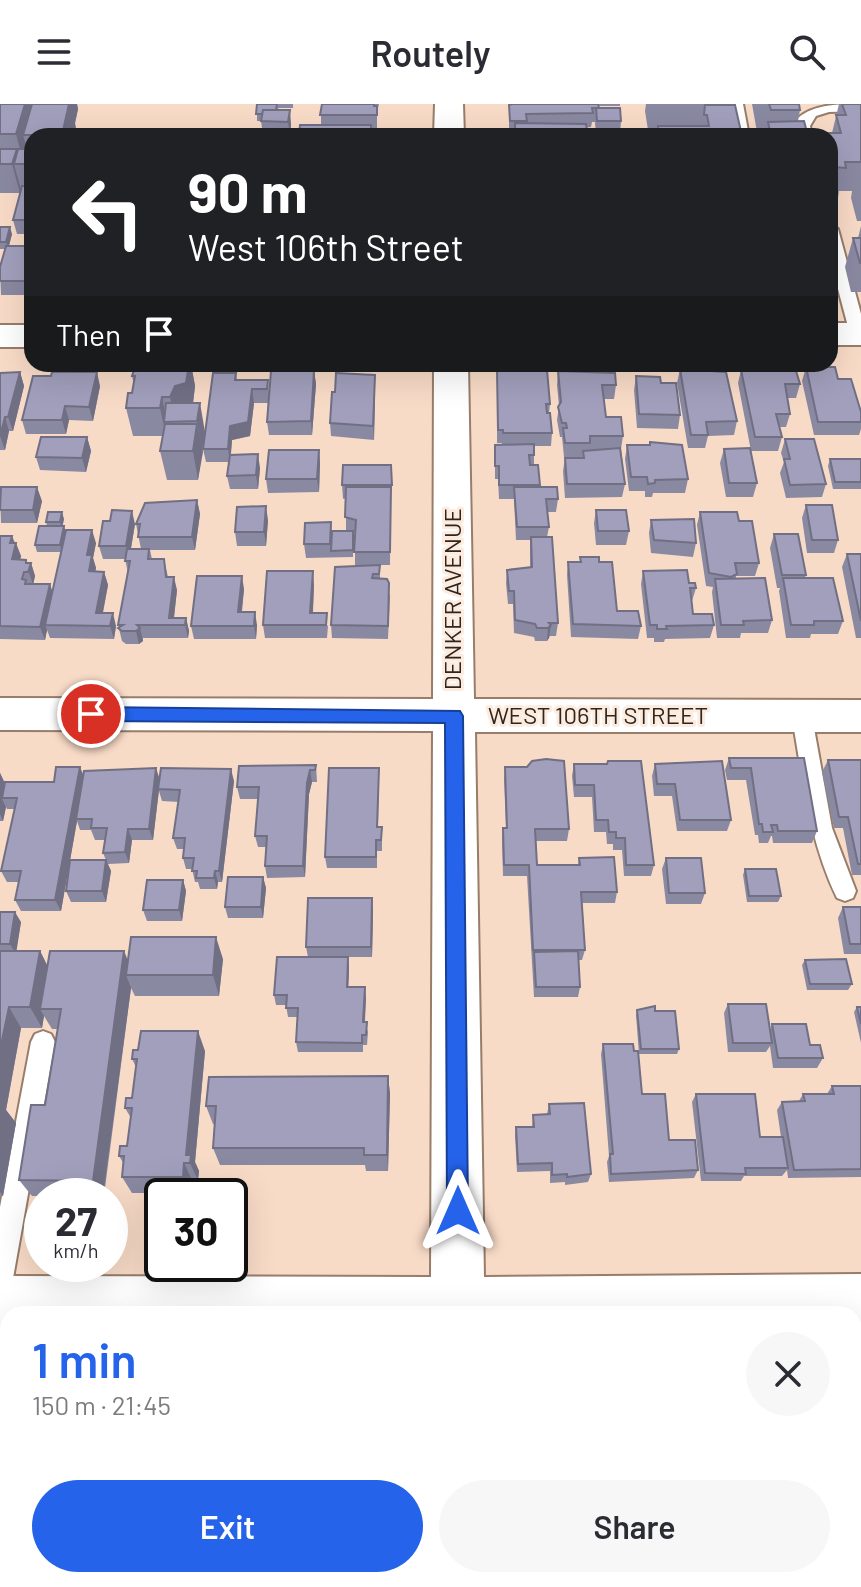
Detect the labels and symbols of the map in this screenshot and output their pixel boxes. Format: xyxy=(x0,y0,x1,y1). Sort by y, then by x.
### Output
street label: DENKER AVENUE xyxy=(437,508,466,690)
pin xyxy=(57,680,125,748)
street label: WEST 106TH STREET xyxy=(488,700,708,729)
position arrow xyxy=(416,1169,500,1253)
speed limit sign: 30 xyxy=(144,1178,248,1282)

